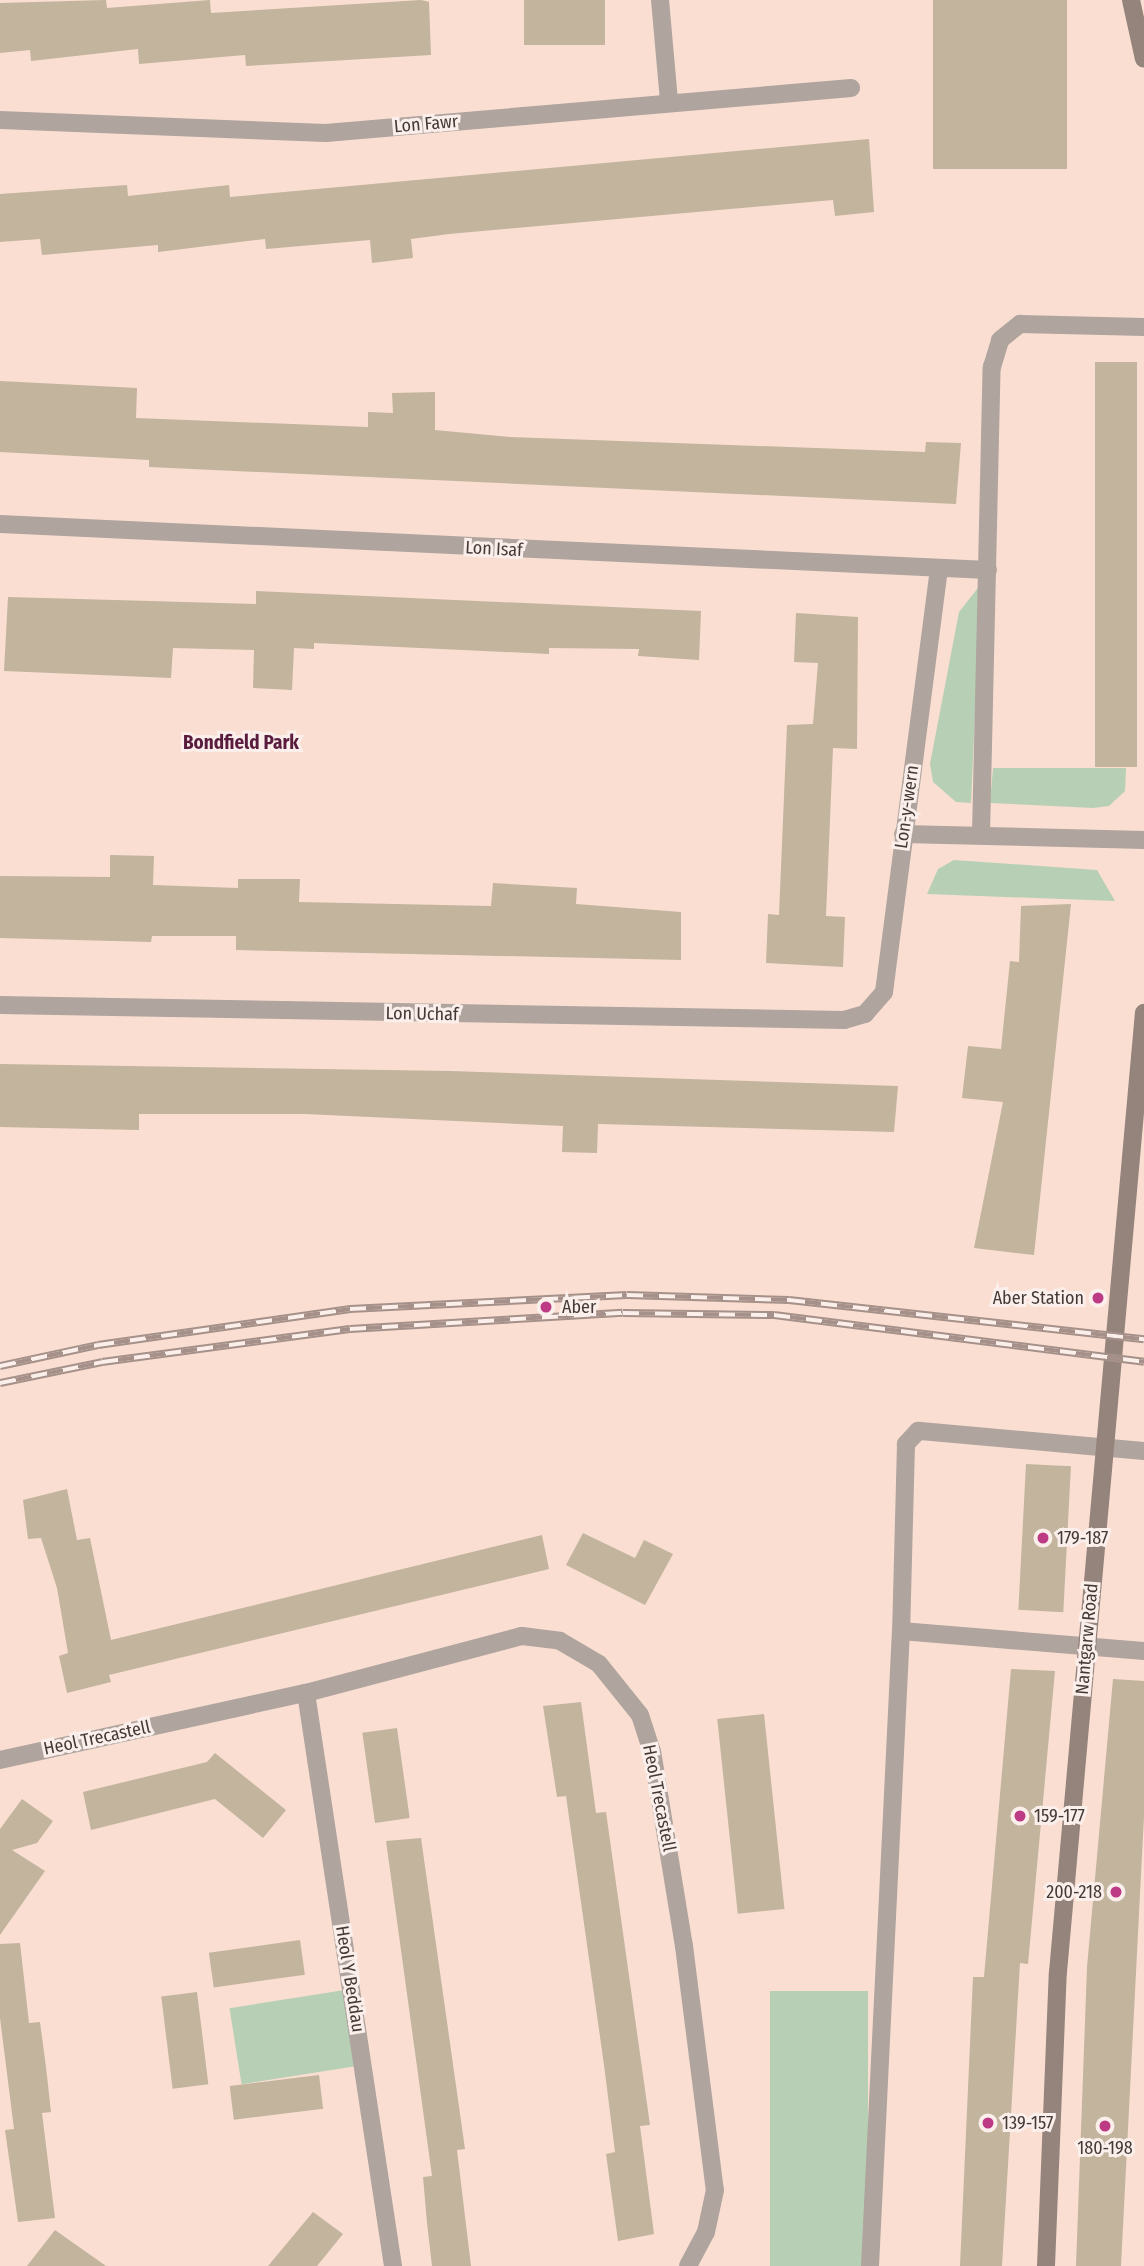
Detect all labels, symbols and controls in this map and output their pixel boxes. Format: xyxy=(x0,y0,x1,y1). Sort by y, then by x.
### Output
street label: Lon Fawr xyxy=(393,110,459,138)
street label: Lon Isaf xyxy=(465,537,523,561)
district label: Bondfield Park xyxy=(183,732,299,754)
street label: Lon-y-wern xyxy=(890,764,924,850)
street label: Lon Uchaf xyxy=(385,1003,459,1025)
place label: Aber Station xyxy=(993,1287,1084,1309)
marker: Aber Station xyxy=(1090,1290,1106,1306)
place label: Aber xyxy=(562,1296,596,1318)
marker: Aber xyxy=(536,1297,556,1317)
place label: 179-187 xyxy=(1057,1527,1108,1549)
marker: 179-187 xyxy=(1035,1530,1051,1546)
street label: Nantgarw Road xyxy=(1071,1583,1103,1695)
street label: Heol Trecastell xyxy=(42,1716,152,1760)
street label: Heol Trecastell xyxy=(638,1743,680,1853)
place label: 159-177 xyxy=(1034,1805,1085,1827)
marker: 159-177 xyxy=(1012,1808,1028,1824)
place label: 200-218 xyxy=(1046,1881,1102,1903)
marker: 200-218 xyxy=(1108,1884,1124,1900)
street label: Heol Y Beddau xyxy=(331,1924,369,2034)
place label: 139-157 xyxy=(1002,2112,1053,2134)
marker: 139-157 xyxy=(980,2115,996,2131)
marker: 180-198 xyxy=(1097,2118,1113,2134)
place label: 180-198 xyxy=(1077,2137,1133,2159)

